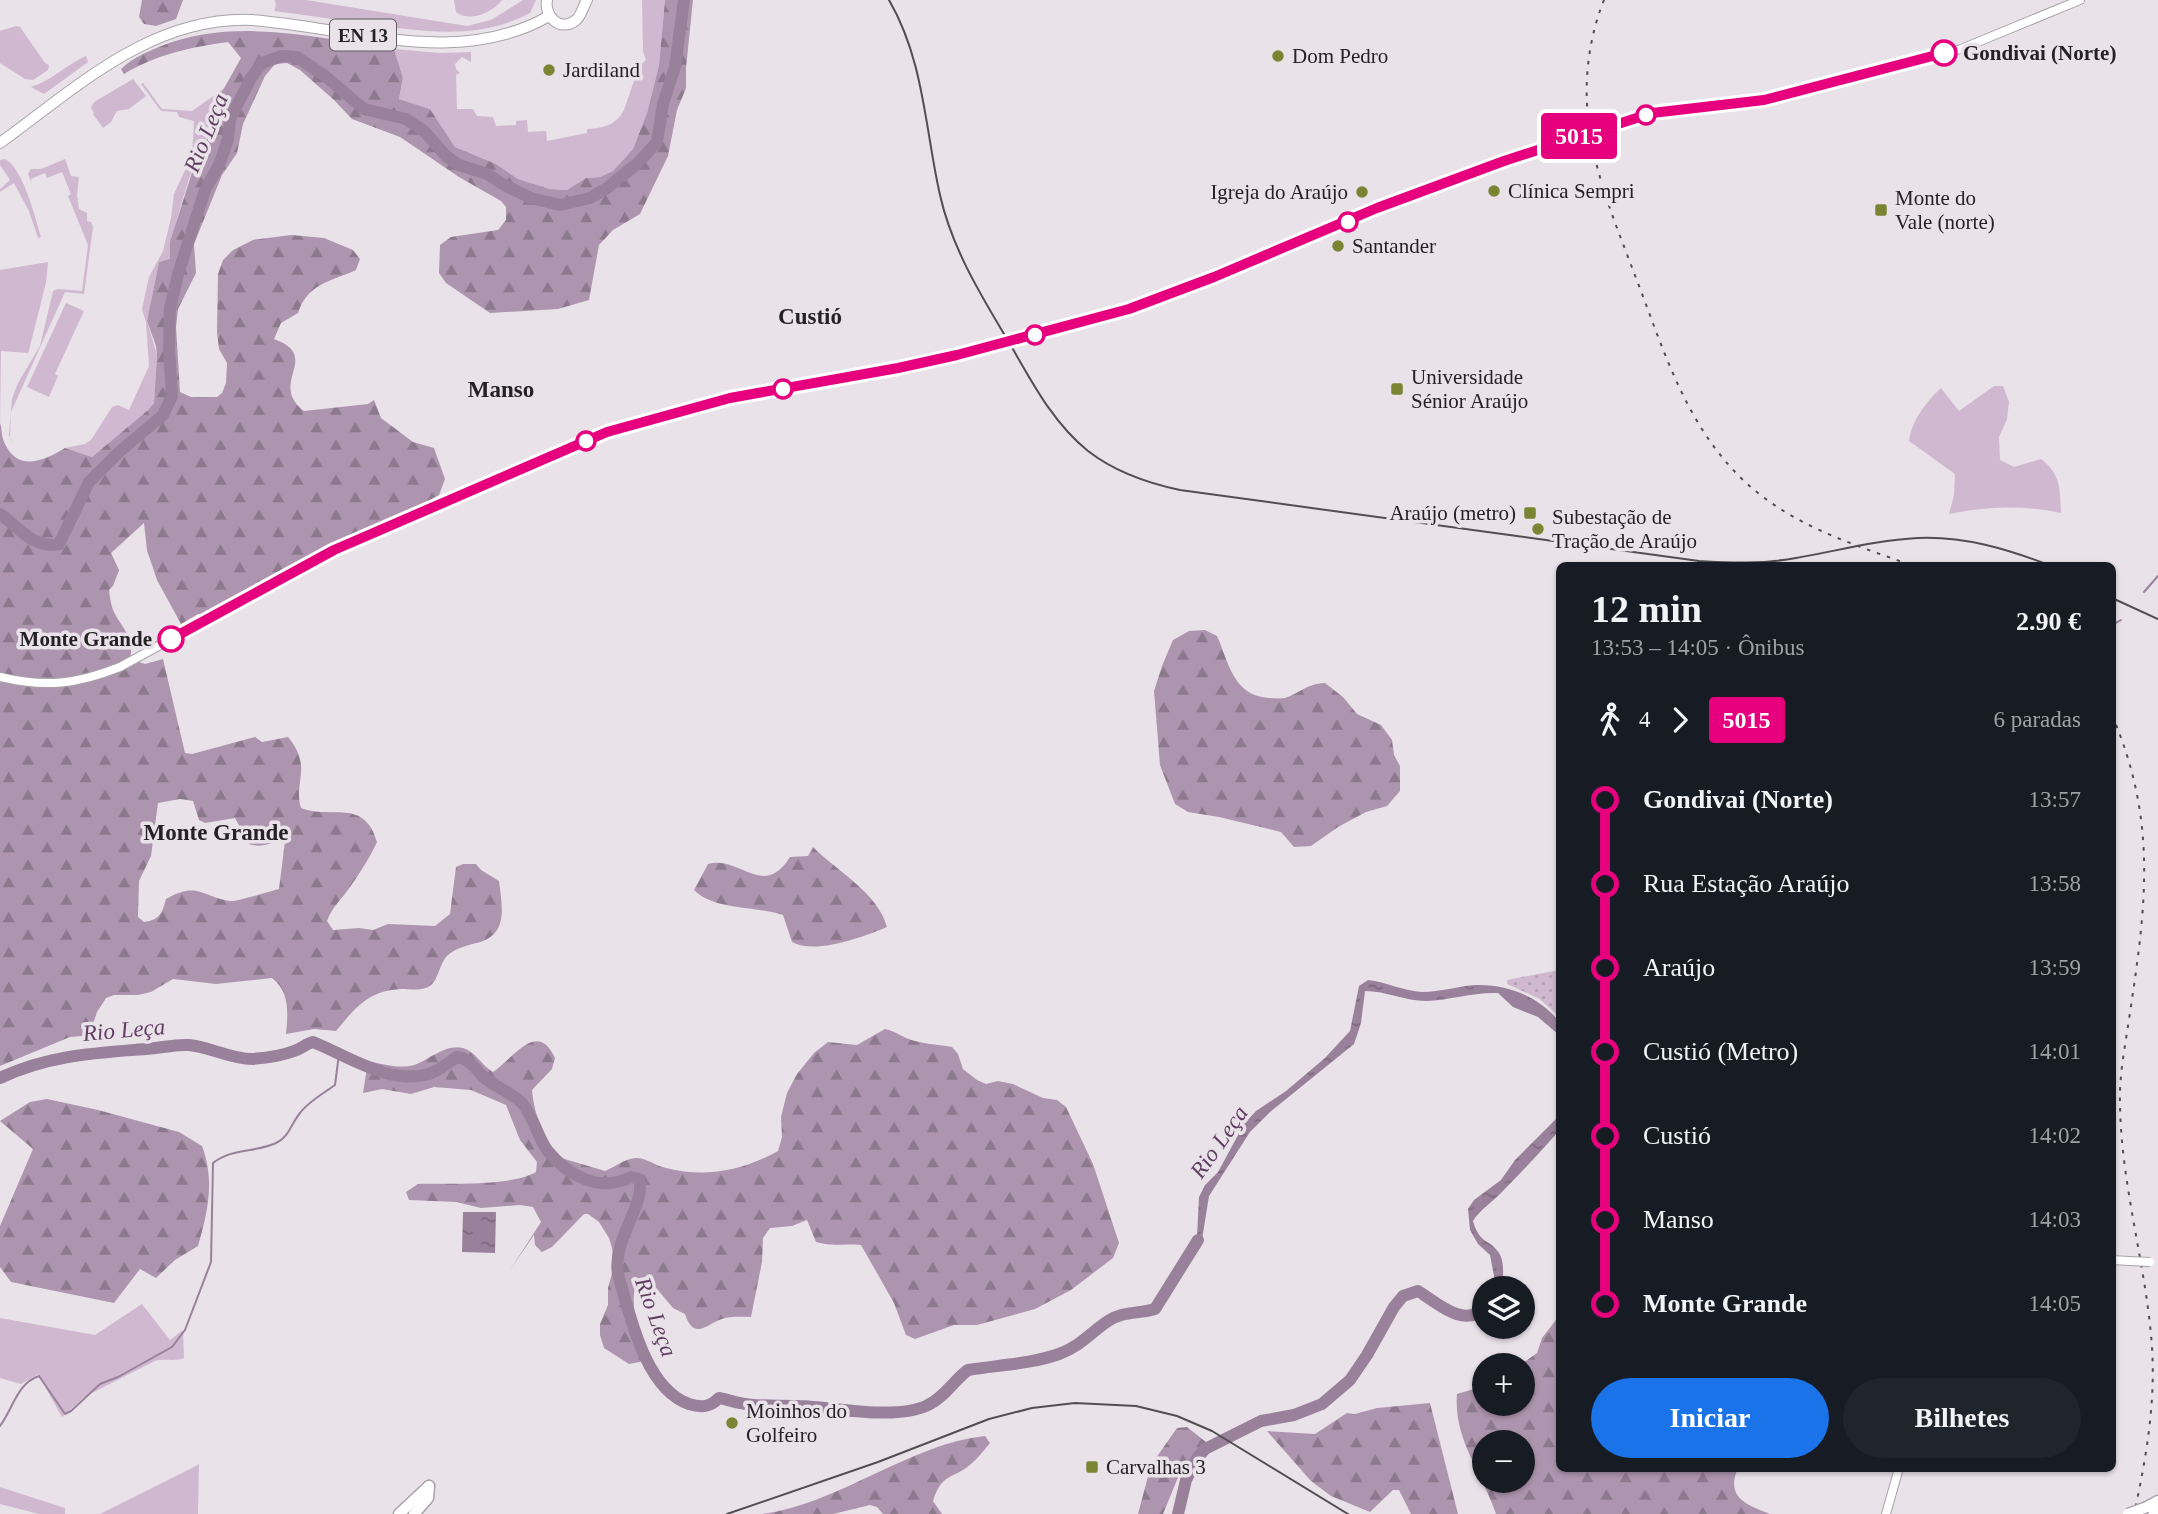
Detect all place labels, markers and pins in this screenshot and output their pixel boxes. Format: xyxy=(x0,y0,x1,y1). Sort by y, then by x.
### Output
marker: Gondivai (Norte) xyxy=(1931,40,1957,66)
place label: Gondivai (Norte) xyxy=(1963,41,2116,65)
place label: Dom Pedro xyxy=(1292,44,1388,68)
marker: Dom Pedro xyxy=(1270,48,1286,64)
place label: Jardiland xyxy=(563,58,640,82)
marker: Jardiland xyxy=(541,62,557,78)
unlabelled marker xyxy=(1636,105,1656,125)
place label: Clínica Sempri xyxy=(1508,179,1635,203)
place label: Igreja do Araújo xyxy=(1210,180,1348,204)
marker: Clínica Sempri xyxy=(1486,183,1502,199)
marker: Igreja do Araújo xyxy=(1354,184,1370,200)
place label: Monte do Vale (norte) xyxy=(1895,186,1995,234)
marker: Monte do Vale (norte) xyxy=(1873,202,1889,218)
unlabelled marker xyxy=(1338,212,1358,232)
place label: Santander xyxy=(1352,234,1436,258)
marker: Santander xyxy=(1330,238,1346,254)
unlabelled marker xyxy=(1025,325,1045,345)
place label: Universidade Sénior Araújo xyxy=(1411,365,1528,413)
unlabelled marker xyxy=(773,379,793,399)
marker: Universidade Sénior Araújo xyxy=(1389,381,1405,397)
unlabelled marker xyxy=(576,431,596,451)
place label: Araújo (metro) xyxy=(1389,501,1516,525)
marker: Araújo (metro) xyxy=(1522,505,1538,521)
place label: Subestação de Tração de Araújo xyxy=(1552,505,1697,553)
marker: Subestação de Tração de Araújo xyxy=(1530,521,1546,537)
marker: Monte Grande xyxy=(158,626,184,652)
place label: Monte Grande xyxy=(20,627,152,651)
place label: Moinhos do Golfeiro xyxy=(746,1399,847,1447)
marker: Moinhos do Golfeiro xyxy=(724,1415,740,1431)
place label: Carvalhas 3 xyxy=(1106,1455,1206,1479)
marker: Carvalhas 3 xyxy=(1084,1459,1100,1475)

